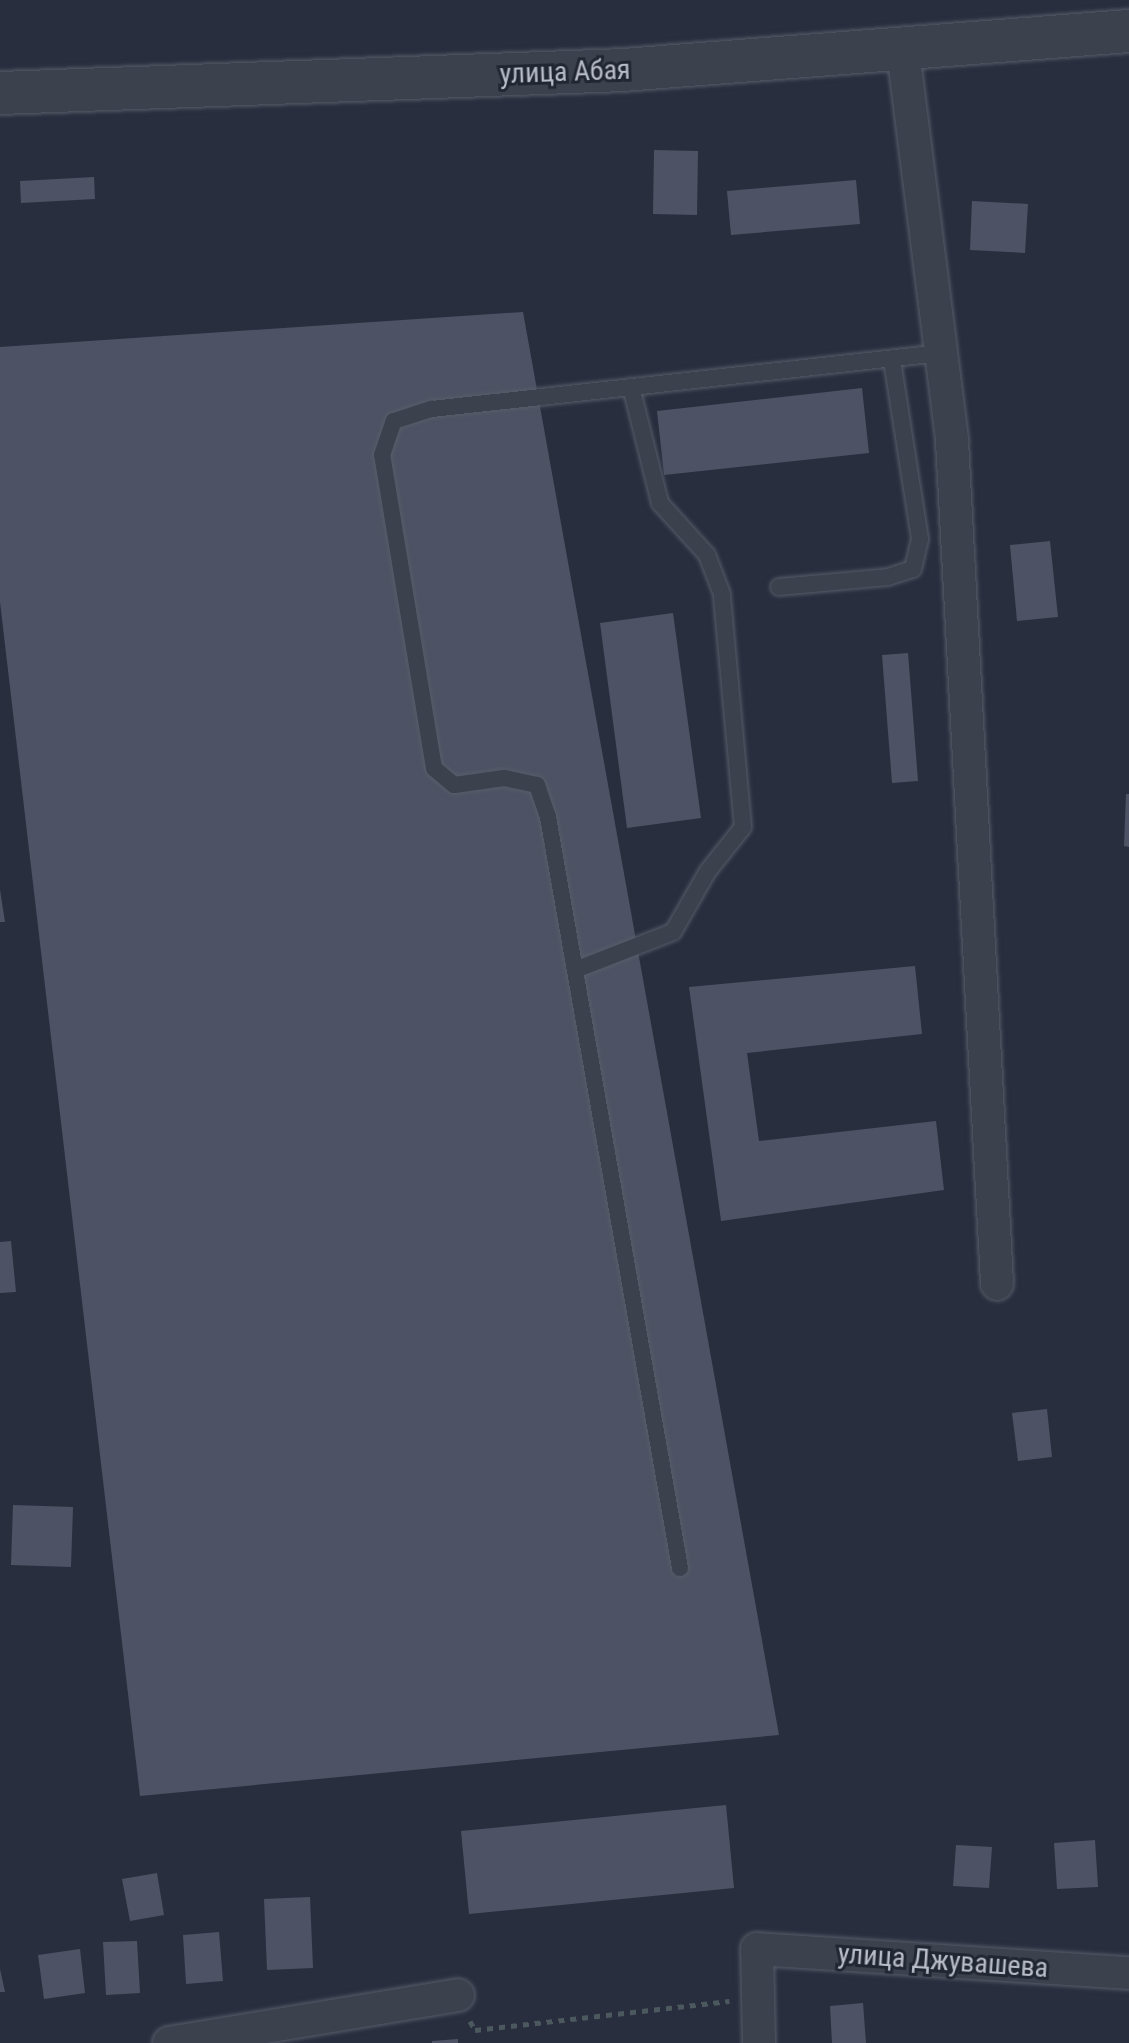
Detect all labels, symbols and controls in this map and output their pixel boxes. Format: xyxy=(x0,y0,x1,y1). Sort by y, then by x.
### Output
street label: улица Абая xyxy=(499,53,631,91)
street label: улица Джувашева xyxy=(837,1937,1049,1985)

